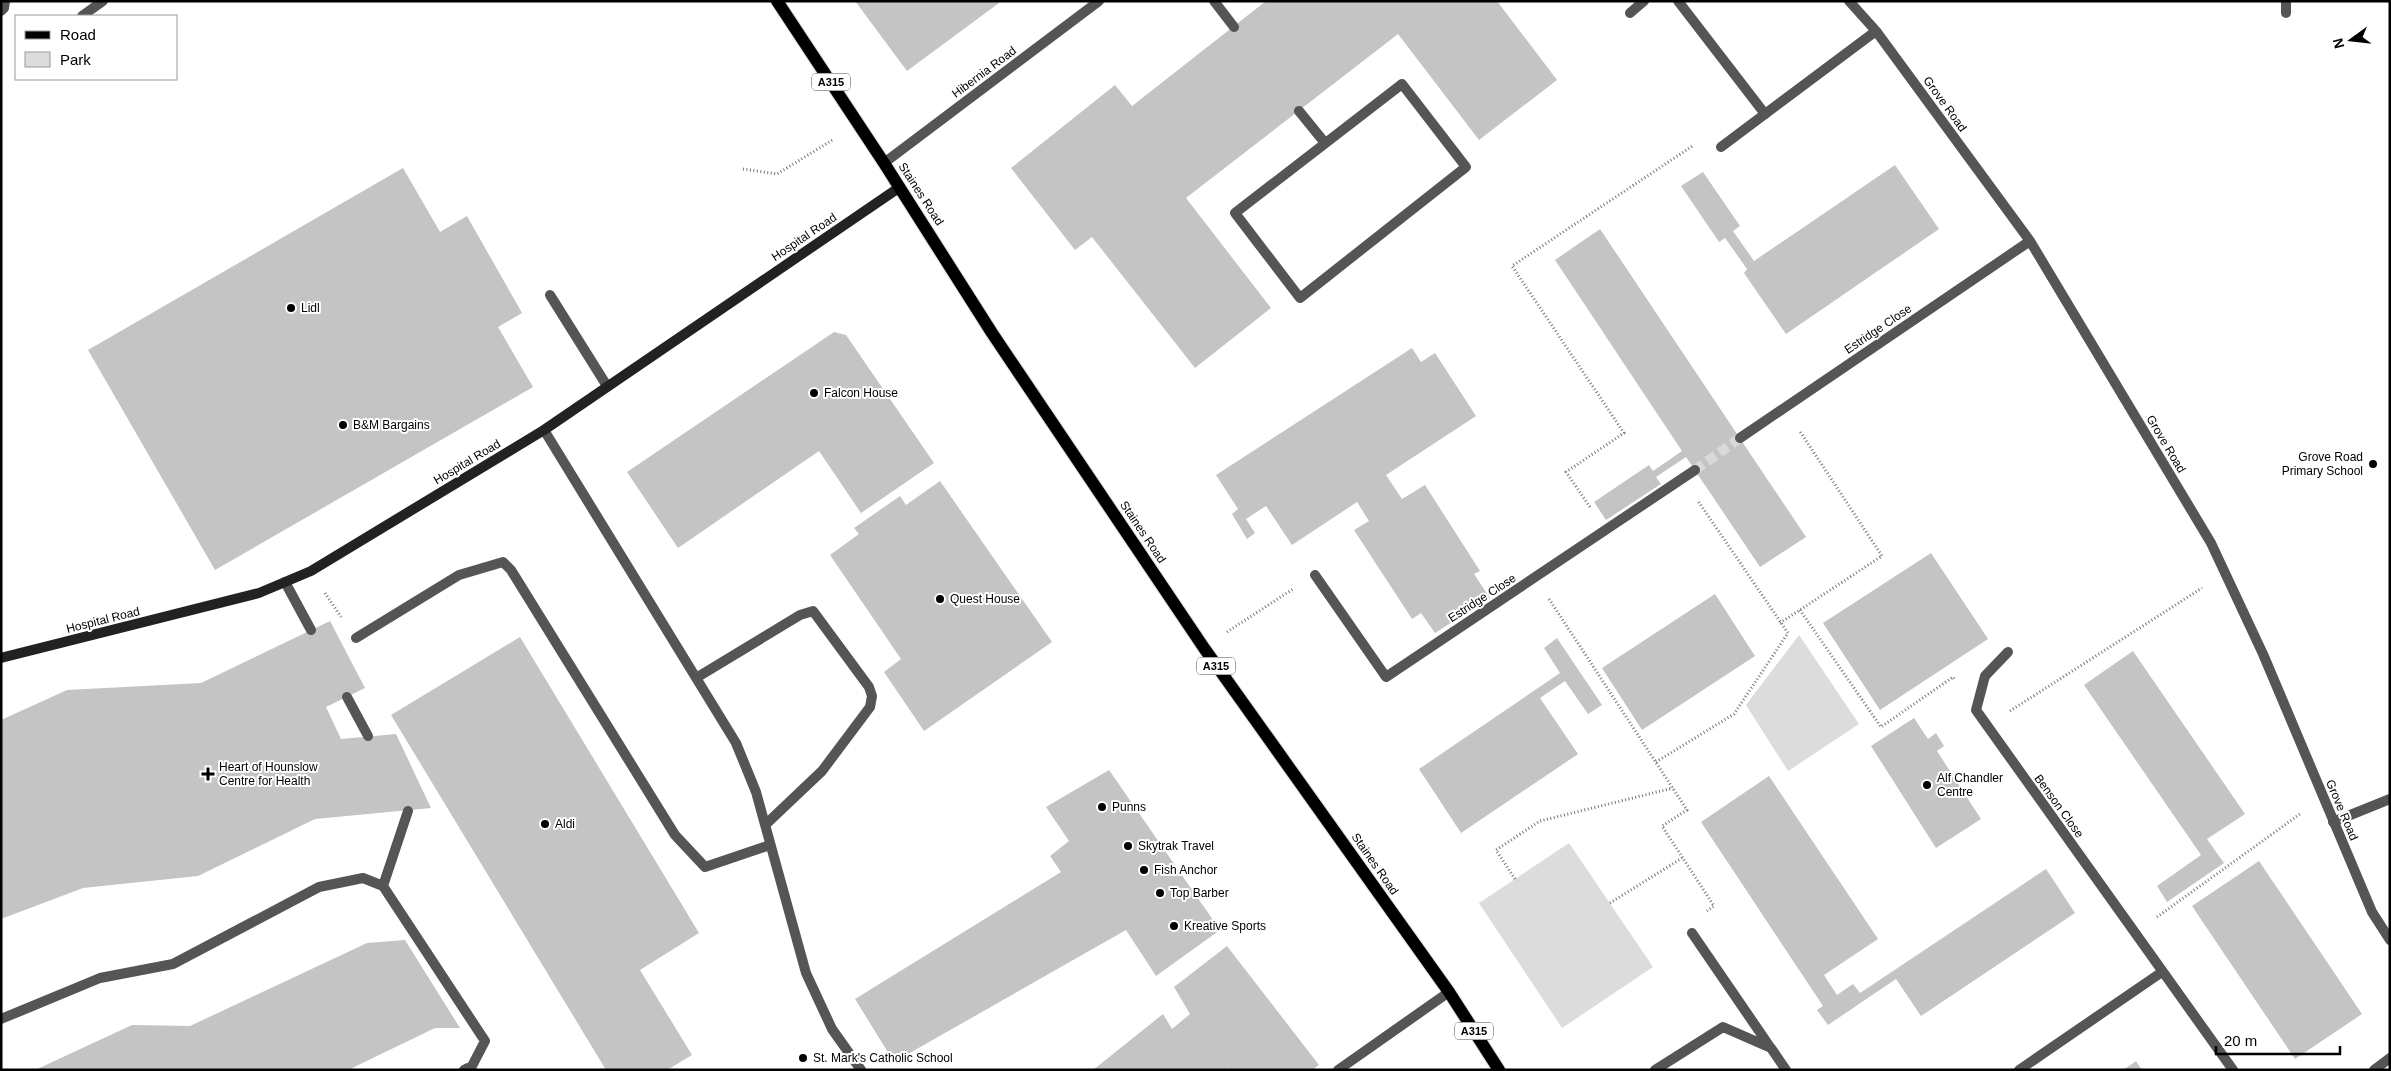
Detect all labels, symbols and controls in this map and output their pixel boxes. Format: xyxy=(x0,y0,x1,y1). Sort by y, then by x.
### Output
legend xyxy=(15,15,178,80)
north arrow xyxy=(2326,15,2376,65)
text: Road xyxy=(60,26,96,43)
text: N xyxy=(2329,36,2347,50)
street label: Hibernia Road xyxy=(949,43,1019,101)
text: Park xyxy=(60,51,91,68)
road number: A315 xyxy=(812,74,850,90)
street label: Grove Road xyxy=(1920,74,1970,134)
street label: Staines Road xyxy=(896,160,946,228)
street label: Hospital Road xyxy=(769,210,839,264)
place label: Lidl xyxy=(301,301,320,315)
street label: Estridge Close xyxy=(1842,301,1915,357)
marker: Lidl xyxy=(285,302,297,314)
place label: Falcon House xyxy=(824,386,898,400)
marker: Falcon House xyxy=(808,387,820,399)
street label: Grove Road xyxy=(2143,413,2189,475)
place label: B&M Bargains xyxy=(353,418,430,432)
marker: B&M Bargains xyxy=(337,419,349,431)
street label: Hospital Road xyxy=(431,437,503,487)
place label: Grove Road Primary School xyxy=(2282,450,2363,478)
marker: Grove Road Primary School xyxy=(2367,458,2379,470)
street label: Staines Road xyxy=(1117,498,1169,566)
street label: Estridge Close xyxy=(1445,571,1519,625)
place label: Quest House xyxy=(950,592,1020,606)
marker: Quest House xyxy=(934,593,946,605)
street label: Hospital Road xyxy=(65,604,141,636)
road number: A315 xyxy=(1197,658,1235,674)
place label: Heart of Hounslow Centre for Health xyxy=(219,760,318,788)
marker: Heart of Hounslow Centre for Health xyxy=(201,767,215,781)
place label: Alf Chandler Centre xyxy=(1937,771,2003,799)
street label: Benson Close xyxy=(2031,772,2087,841)
street label: Grove Road xyxy=(2323,777,2361,843)
marker: Alf Chandler Centre xyxy=(1921,779,1933,791)
place label: Punns xyxy=(1112,800,1146,814)
marker: Punns xyxy=(1096,801,1108,813)
place label: Aldi xyxy=(555,817,575,831)
marker: Aldi xyxy=(539,818,551,830)
street label: Staines Road xyxy=(1349,830,1401,898)
place label: Skytrak Travel xyxy=(1138,839,1214,853)
marker: Skytrak Travel xyxy=(1122,840,1134,852)
place label: Fish Anchor xyxy=(1154,863,1217,877)
marker: Fish Anchor xyxy=(1138,864,1150,876)
place label: Top Barber xyxy=(1170,886,1229,900)
marker: Top Barber xyxy=(1154,887,1166,899)
place label: Kreative Sports xyxy=(1184,919,1266,933)
marker: Kreative Sports xyxy=(1168,920,1180,932)
road number: A315 xyxy=(1455,1022,1493,1040)
scale bar xyxy=(2216,1024,2340,1056)
text: 20 m xyxy=(2224,1032,2257,1049)
place label: St. Mark's Catholic School xyxy=(813,1051,953,1065)
marker: St. Mark's Catholic School xyxy=(797,1052,809,1064)

